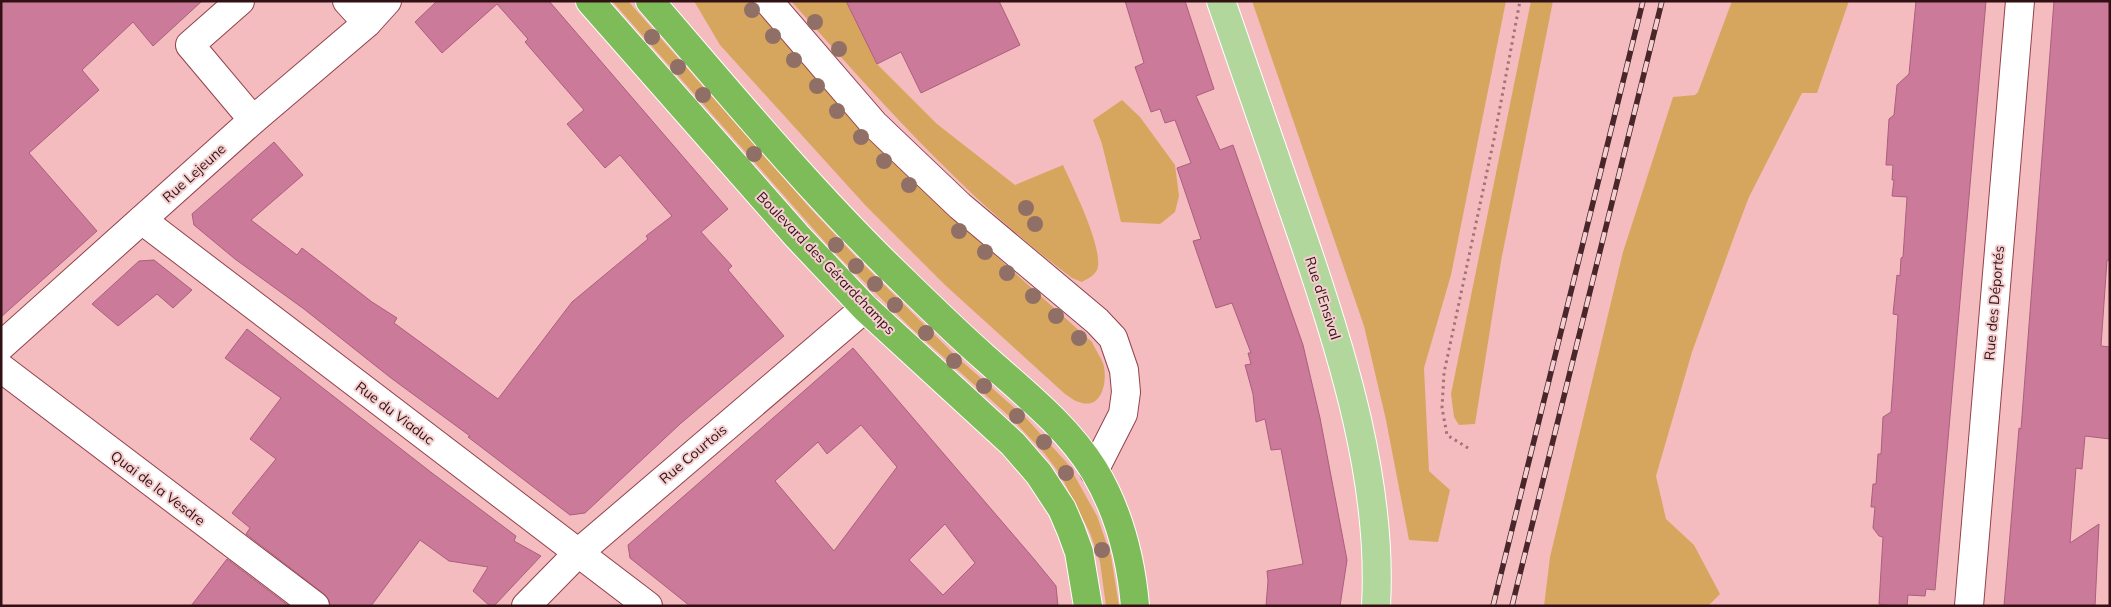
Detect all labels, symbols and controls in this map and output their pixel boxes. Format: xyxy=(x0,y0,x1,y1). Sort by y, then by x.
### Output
street label: Rue Lejeune xyxy=(159,140,229,206)
street label: Boulevard des Gérardchamps xyxy=(753,188,899,338)
street label: Rue des Déportés xyxy=(1980,245,2008,361)
street label: Rue d'Ensival xyxy=(1301,254,1345,342)
street label: Rue du Viaduc xyxy=(352,377,438,449)
street label: Rue Courtois xyxy=(656,420,731,487)
street label: Quai de la Vesdre xyxy=(107,447,209,529)

